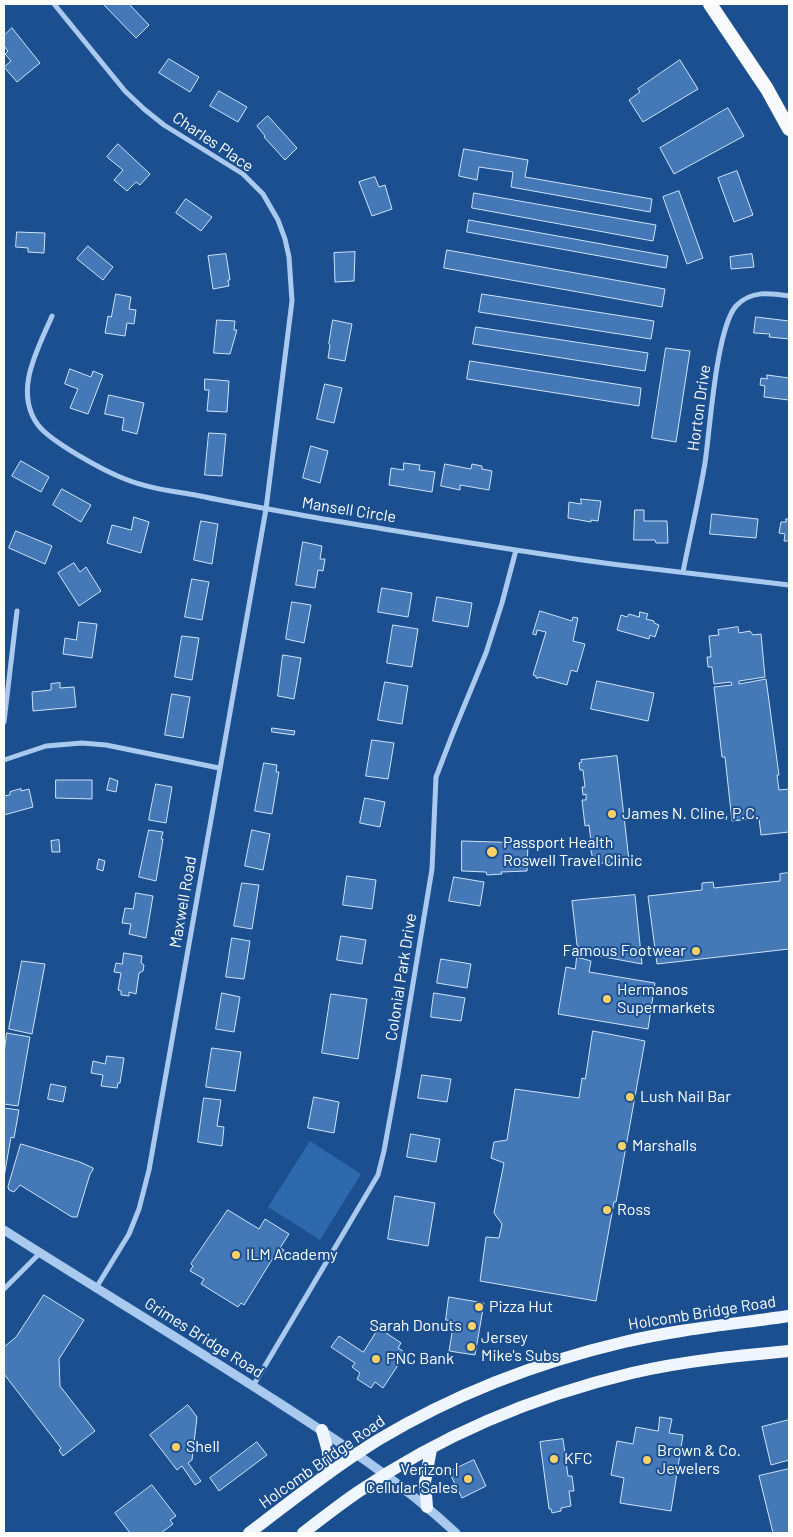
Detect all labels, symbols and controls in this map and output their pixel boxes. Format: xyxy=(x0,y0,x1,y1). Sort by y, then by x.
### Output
street label: Charles Place xyxy=(169,108,257,176)
street label: Horton Drive xyxy=(683,364,715,452)
street label: Mansell Circle xyxy=(301,493,397,527)
place label: James N. Cline, P.C. xyxy=(622,804,759,824)
marker: James N. Cline, P.C. xyxy=(606,808,618,820)
place label: Passport Health Roswell Travel Clinic xyxy=(503,833,642,871)
marker: Passport Health Roswell Travel Clinic xyxy=(485,845,499,859)
street label: Maxwell Road xyxy=(165,855,201,949)
street label: Colonial Park Drive xyxy=(381,912,421,1042)
place label: Famous Footwear xyxy=(563,941,686,961)
marker: Famous Footwear xyxy=(690,945,702,957)
place label: Hermanos Supermarkets xyxy=(617,980,715,1018)
marker: Hermanos Supermarkets xyxy=(601,993,613,1005)
place label: Lush Nail Bar xyxy=(640,1087,731,1107)
marker: Lush Nail Bar xyxy=(624,1091,636,1103)
place label: Marshalls xyxy=(632,1136,697,1156)
marker: Marshalls xyxy=(616,1140,628,1152)
place label: Ross xyxy=(617,1200,651,1220)
marker: Ross xyxy=(601,1204,613,1216)
place label: ILM Academy xyxy=(246,1245,338,1265)
marker: ILM Academy xyxy=(230,1249,242,1261)
street label: Holcomb Bridge Road xyxy=(627,1292,777,1334)
street label: Grimes Bridge Road xyxy=(141,1294,267,1382)
place label: Pizza Hut xyxy=(489,1297,553,1317)
marker: Pizza Hut xyxy=(473,1301,485,1313)
place label: Sarah Donuts xyxy=(369,1316,462,1336)
marker: Sarah Donuts xyxy=(466,1320,478,1332)
place label: Jersey Mike's Subs xyxy=(481,1328,559,1366)
marker: Jersey Mike's Subs xyxy=(465,1341,477,1353)
place label: PNC Bank xyxy=(386,1349,454,1369)
marker: PNC Bank xyxy=(370,1353,382,1365)
street label: Holcomb Bridge Road xyxy=(255,1411,389,1513)
place label: Shell xyxy=(186,1437,220,1457)
marker: Shell xyxy=(170,1441,182,1453)
place label: Brown & Co. Jewelers xyxy=(657,1441,741,1479)
place label: KFC xyxy=(564,1449,593,1469)
marker: KFC xyxy=(548,1453,560,1465)
marker: Brown & Co. Jewelers xyxy=(641,1454,653,1466)
place label: Verizon | Cellular Sales xyxy=(366,1460,458,1498)
marker: Verizon | Cellular Sales xyxy=(462,1473,474,1485)

